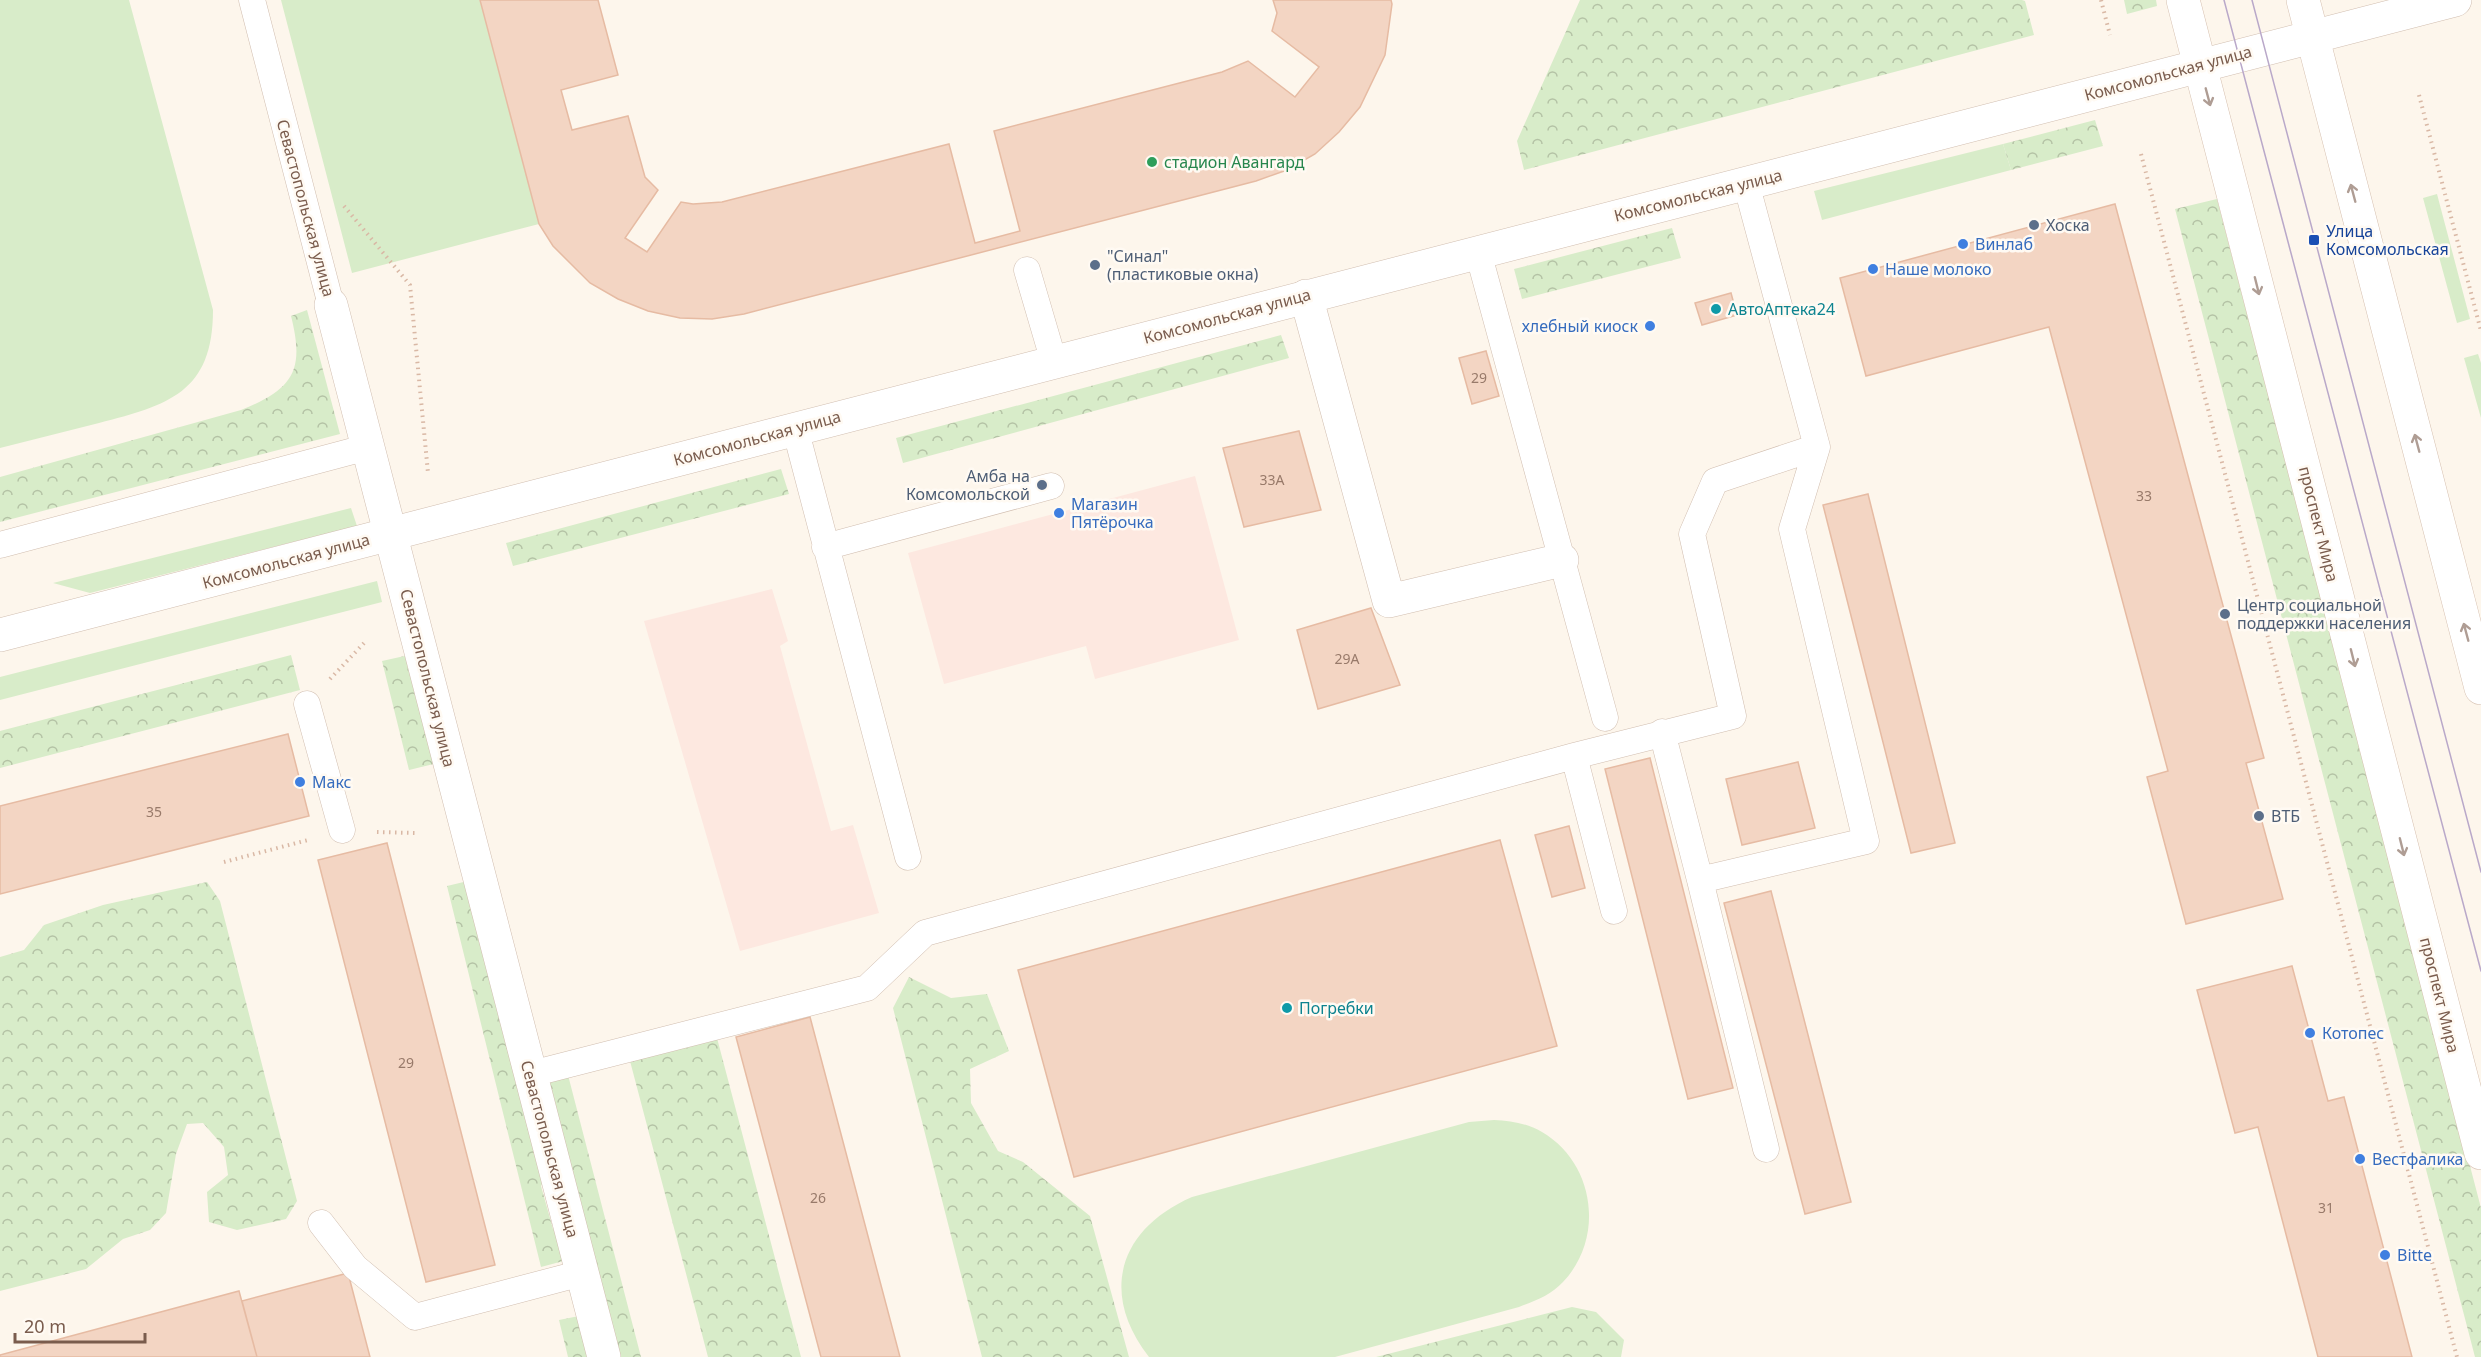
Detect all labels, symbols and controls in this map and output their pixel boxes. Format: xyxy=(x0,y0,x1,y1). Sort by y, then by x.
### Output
street label: Комсомольская улица xyxy=(2082,40,2254,106)
one-way arrow xyxy=(2203,87,2215,106)
street label: Севастопольская улица xyxy=(272,117,340,299)
place label: стадион Авангард xyxy=(1164,151,1305,173)
marker: стадион Авангард xyxy=(1145,155,1159,169)
street label: Комсомольская улица xyxy=(1612,163,1784,227)
one-way arrow xyxy=(2346,184,2358,203)
place label: Хоска xyxy=(2046,214,2090,236)
marker: Хоска xyxy=(2027,218,2041,232)
place label: Улица Комсомольская xyxy=(2326,220,2449,260)
place label: Винлаб xyxy=(1975,233,2033,255)
marker: Улица Комсомольская xyxy=(2307,233,2321,247)
marker: Винлаб xyxy=(1956,237,1970,251)
place label: "Синал" (пластиковые окна) xyxy=(1107,245,1259,285)
marker: "Синал" (пластиковые окна) xyxy=(1088,258,1102,272)
place label: Наше молоко xyxy=(1885,258,1991,280)
marker: Наше молоко xyxy=(1866,262,1880,276)
one-way arrow xyxy=(2252,276,2263,295)
street label: Комсомольская улица xyxy=(1141,283,1313,349)
place label: АвтоАптека24 xyxy=(1728,298,1835,320)
marker: АвтоАптека24 xyxy=(1709,302,1723,316)
place label: хлебный киоск xyxy=(1522,315,1638,337)
marker: хлебный киоск xyxy=(1643,319,1657,333)
house number: 29 xyxy=(1471,368,1487,387)
street label: Комсомольская улица xyxy=(671,405,843,471)
one-way arrow xyxy=(2411,434,2423,453)
street label: проспект Мира xyxy=(2294,464,2344,584)
place label: Амба на Комсомольской xyxy=(906,465,1030,505)
house number: 33А xyxy=(1260,470,1285,489)
marker: Амба на Комсомольской xyxy=(1035,478,1049,492)
house number: 33 xyxy=(2136,486,2152,505)
place label: Магазин Пятёрочка xyxy=(1071,493,1154,533)
marker: Магазин Пятёрочка xyxy=(1052,506,1066,520)
street label: Комсомольская улица xyxy=(200,528,372,594)
street label: Севастопольская улица xyxy=(395,587,461,769)
place label: Центр социальной поддержки населения xyxy=(2237,594,2411,634)
marker: Центр социальной поддержки населения xyxy=(2218,607,2232,621)
one-way arrow xyxy=(2460,623,2472,642)
one-way arrow xyxy=(2348,648,2359,667)
house number: 29А xyxy=(1335,649,1360,668)
place label: Макс xyxy=(312,771,352,793)
marker: Макс xyxy=(293,775,307,789)
house number: 35 xyxy=(146,802,162,821)
place label: ВТБ xyxy=(2271,805,2300,827)
marker: ВТБ xyxy=(2252,809,2266,823)
one-way arrow xyxy=(2396,837,2408,856)
street label: проспект Мира xyxy=(2415,935,2465,1055)
place label: Погребки xyxy=(1299,997,1374,1019)
marker: Погребки xyxy=(1280,1001,1294,1015)
place label: Котопес xyxy=(2322,1022,2384,1044)
marker: Котопес xyxy=(2303,1026,2317,1040)
house number: 29 xyxy=(398,1053,414,1072)
street label: Севастопольская улица xyxy=(516,1058,584,1240)
place label: Вестфалика xyxy=(2372,1148,2463,1170)
marker: Вестфалика xyxy=(2353,1152,2367,1166)
house number: 26 xyxy=(810,1188,826,1207)
house number: 31 xyxy=(2318,1198,2334,1217)
place label: Bitte xyxy=(2397,1244,2432,1266)
marker: Bitte xyxy=(2378,1248,2392,1262)
scale bar xyxy=(15,1306,146,1344)
text: 20 m xyxy=(24,1314,66,1338)

